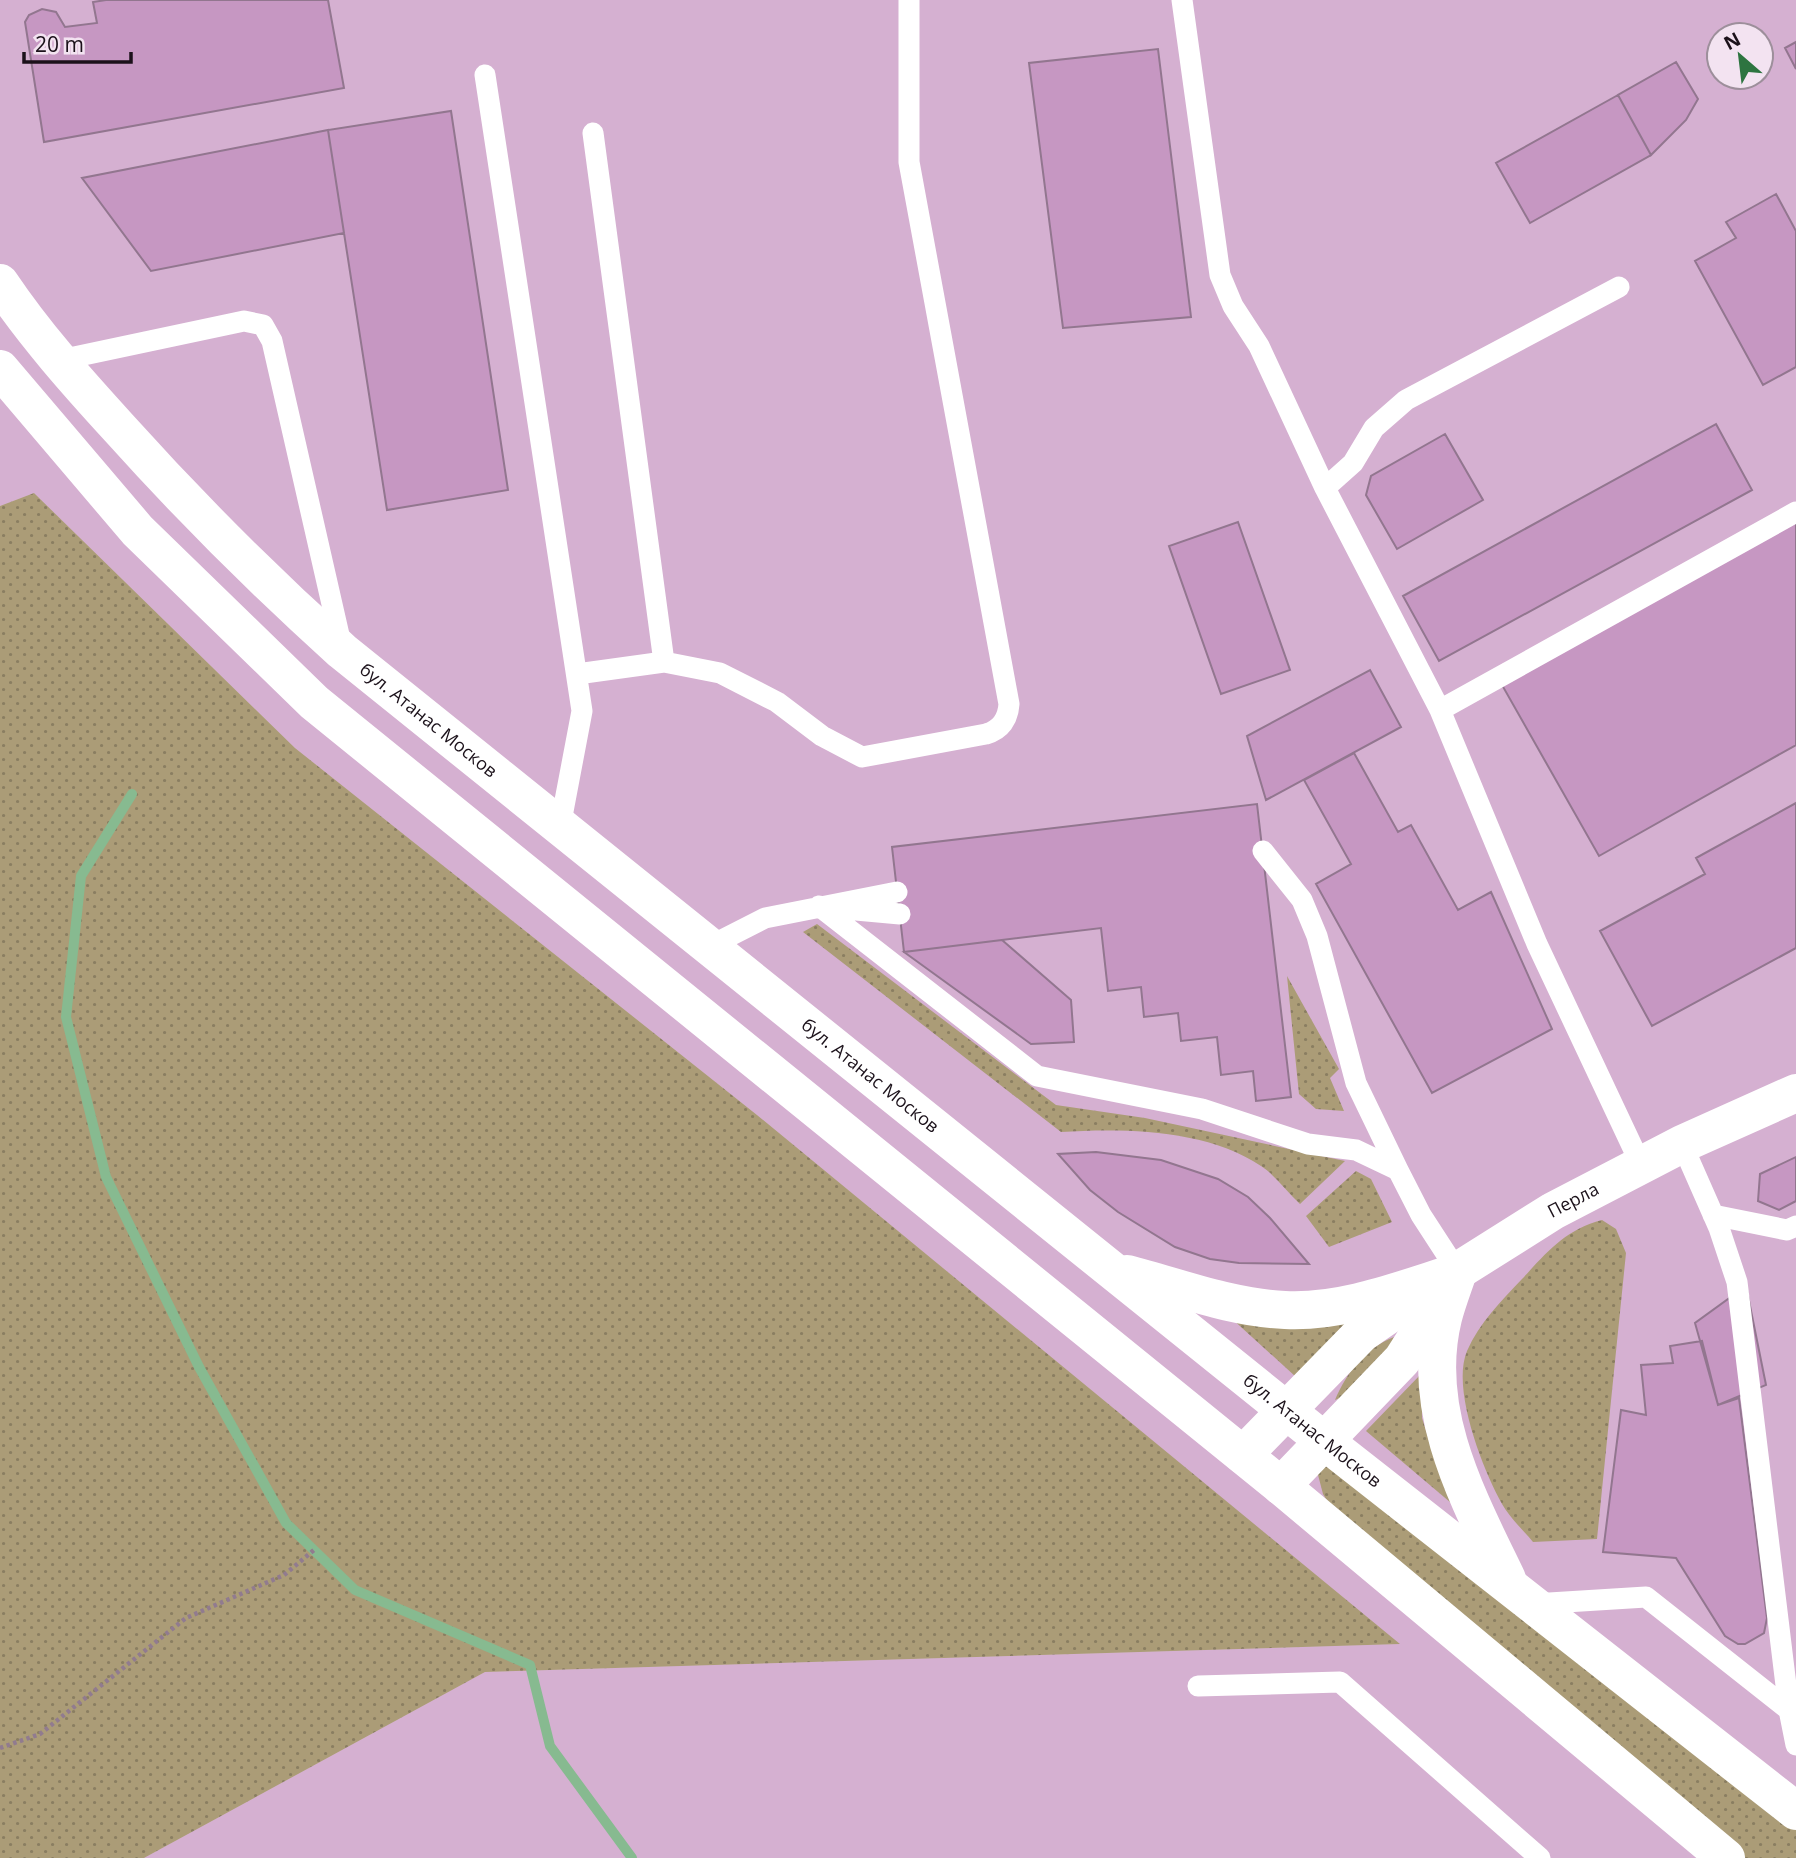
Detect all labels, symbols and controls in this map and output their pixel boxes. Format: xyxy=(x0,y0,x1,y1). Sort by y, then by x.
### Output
scale bar xyxy=(24,21,131,65)
north arrow xyxy=(1705,21,1775,91)
text: N xyxy=(1719,26,1745,56)
text: 20 m xyxy=(35,30,84,58)
street label: бул. Атанас Москов xyxy=(355,657,503,782)
street label: бул. Атанас Москов xyxy=(797,1012,945,1138)
street label: Перла xyxy=(1543,1176,1603,1223)
street label: бул. Атанас Москов xyxy=(1239,1368,1387,1492)

